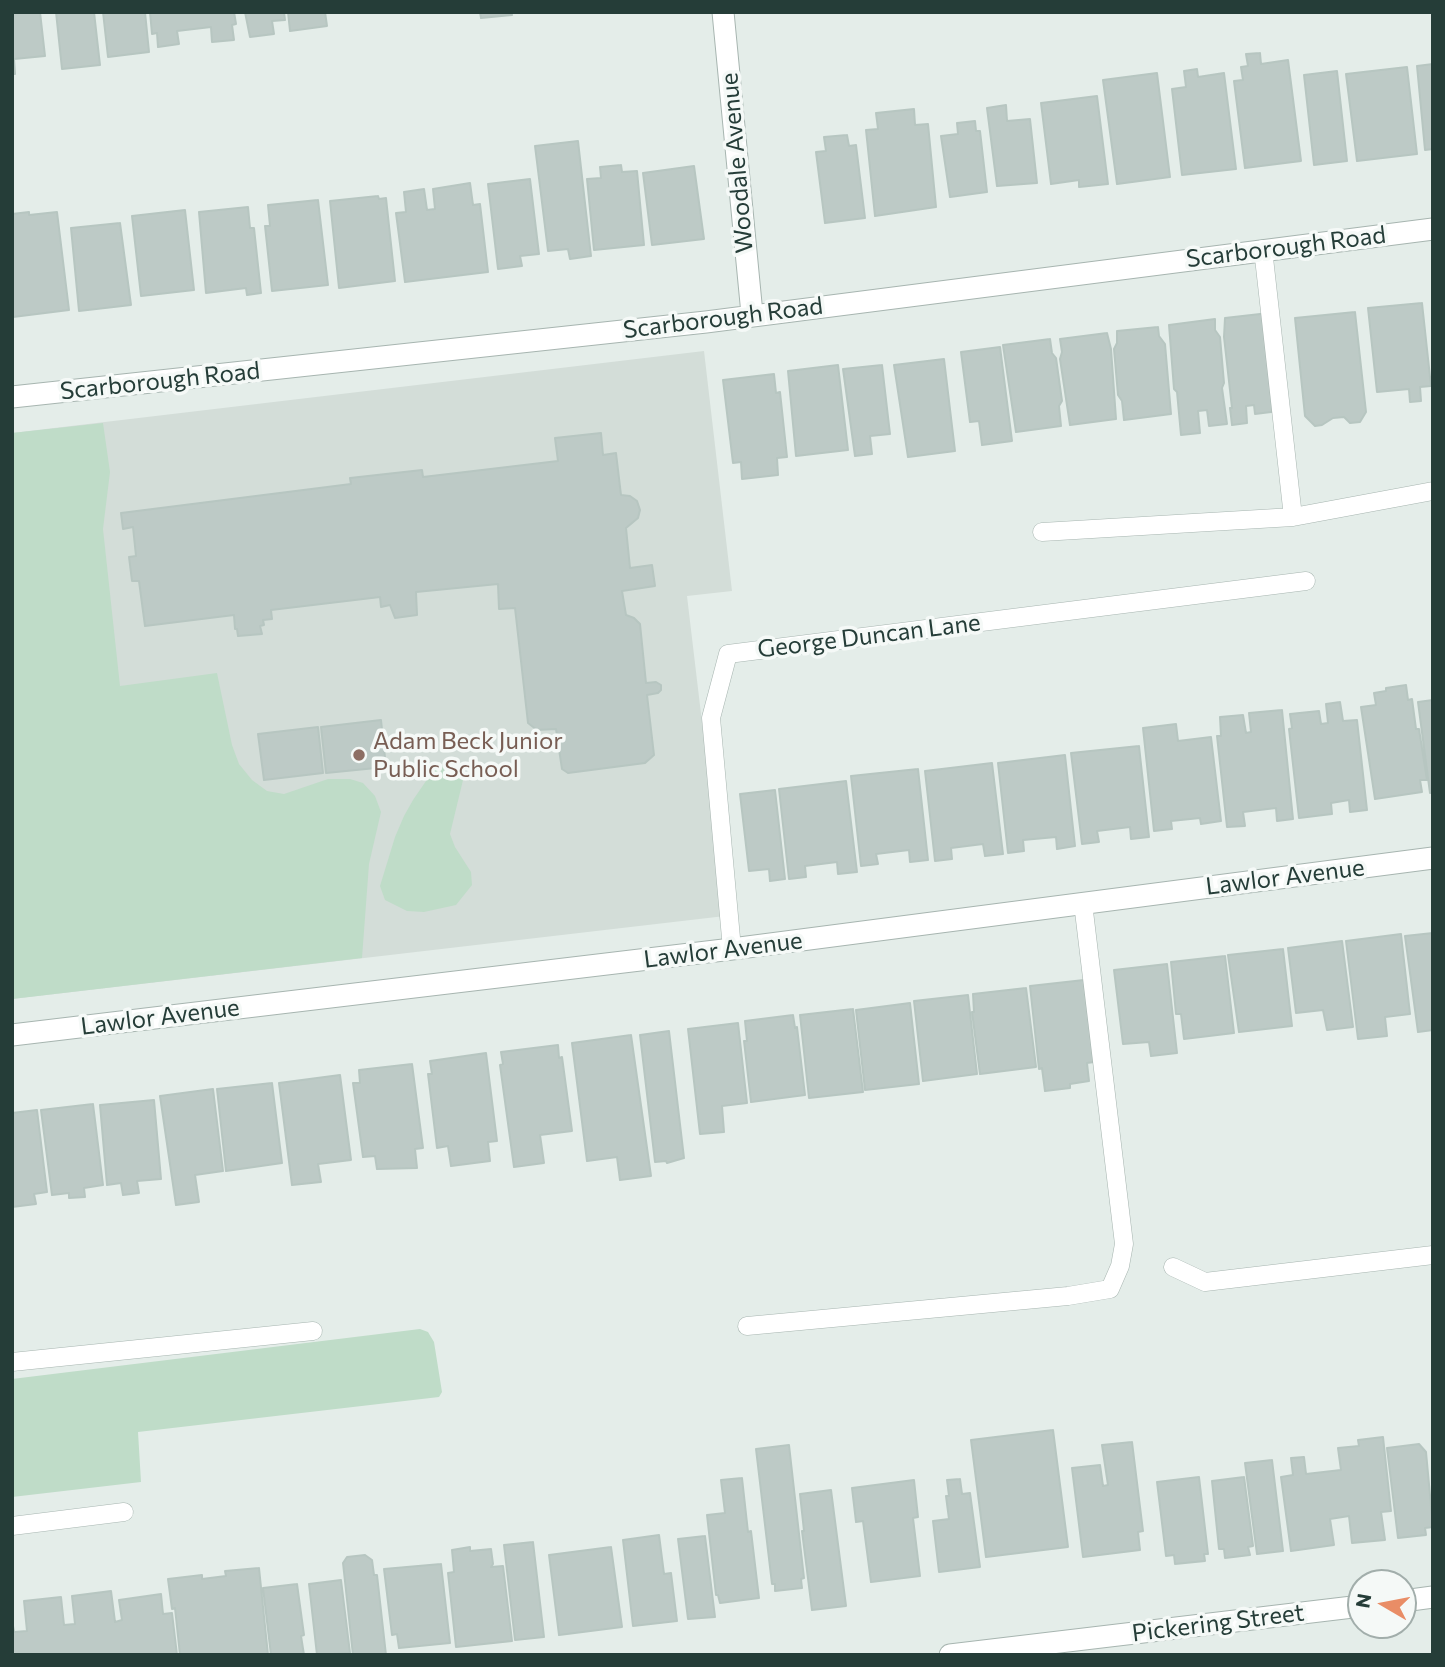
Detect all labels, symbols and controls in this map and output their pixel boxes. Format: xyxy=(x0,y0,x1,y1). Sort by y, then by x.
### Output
street label: Woodale Avenue xyxy=(715,71,759,255)
street label: Scarborough Road xyxy=(1185,220,1387,274)
street label: Scarborough Road xyxy=(622,291,824,345)
street label: Scarborough Road xyxy=(59,356,261,406)
street label: George Duncan Lane xyxy=(756,608,982,664)
place label: Adam Beck Junior Public School xyxy=(373,727,563,783)
marker: Adam Beck Junior Public School xyxy=(351,747,367,763)
street label: Lawlor Avenue xyxy=(1204,853,1366,901)
street label: Lawlor Avenue xyxy=(642,926,804,974)
street label: Lawlor Avenue xyxy=(79,993,241,1041)
north arrow xyxy=(1347,1569,1417,1639)
text: N xyxy=(1350,1592,1375,1610)
street label: Pickering Street xyxy=(1130,1598,1306,1648)

